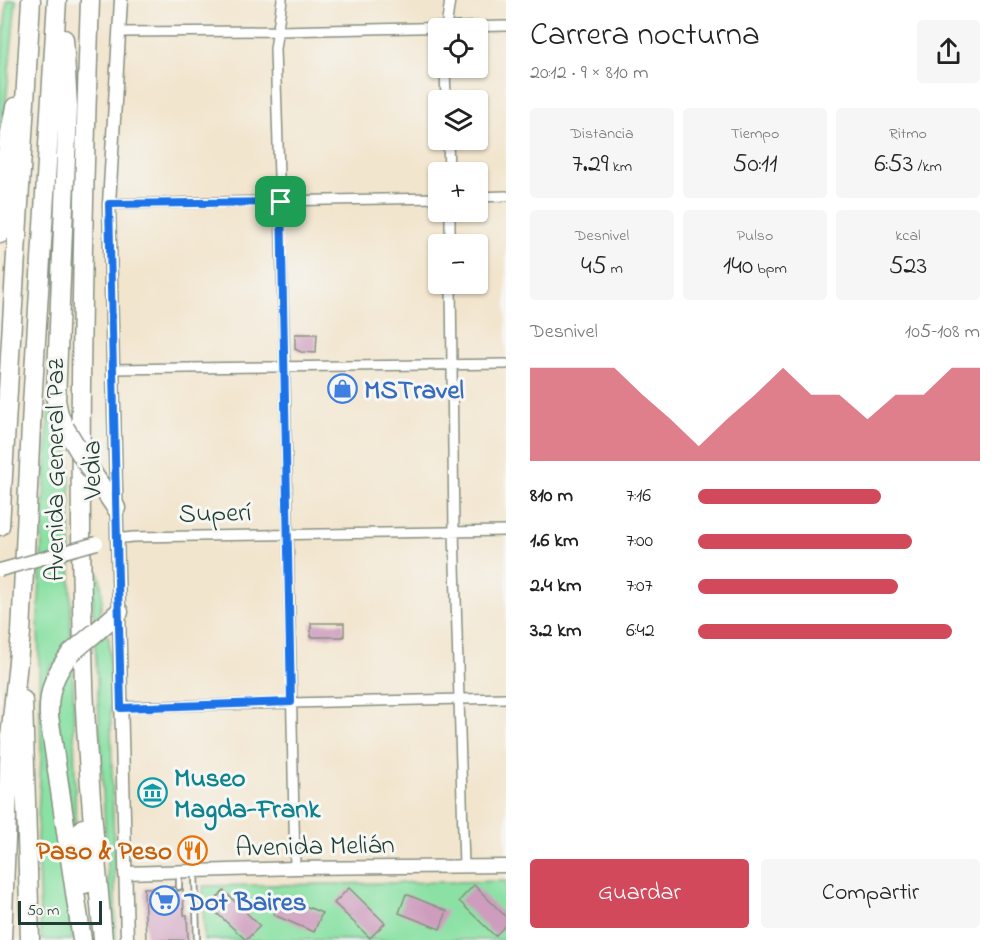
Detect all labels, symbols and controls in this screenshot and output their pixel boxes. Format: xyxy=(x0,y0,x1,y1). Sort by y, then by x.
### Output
text: Carrera nocturna xyxy=(530,12,760,60)
map controls xyxy=(428,18,488,294)
button: locate xyxy=(428,18,488,78)
button: share xyxy=(917,20,980,83)
text: 20:12 · 9 × 810 m xyxy=(530,59,648,88)
button: layers xyxy=(428,90,488,150)
text: Distancia xyxy=(570,122,634,146)
text: Tiempo xyxy=(731,122,779,146)
text: Ritmo xyxy=(889,122,927,146)
text: 7.29 xyxy=(572,146,609,184)
text: 50:11 xyxy=(733,146,777,184)
text: 6:53 xyxy=(874,146,913,184)
text: km xyxy=(609,155,632,179)
text: /km xyxy=(913,155,942,179)
button: + xyxy=(428,162,488,222)
pin xyxy=(255,176,306,227)
icon: arrive xyxy=(264,185,297,218)
text: Desnivel xyxy=(575,224,629,248)
text: Pulso xyxy=(737,224,773,248)
text: kcal xyxy=(895,224,921,248)
button: − xyxy=(428,234,488,294)
text: 45 xyxy=(581,248,607,286)
text: 140 xyxy=(723,248,753,286)
text: 523 xyxy=(889,248,927,286)
text: m xyxy=(607,257,623,281)
text: bpm xyxy=(753,257,787,281)
text: Desnivel xyxy=(530,318,598,347)
text: 105–108 m xyxy=(905,318,980,347)
street label: Avenida General Paz xyxy=(37,358,76,582)
place label: MSTravel xyxy=(364,372,464,411)
shop icon: MSTravel xyxy=(327,373,359,405)
street label: Vedia xyxy=(73,440,114,501)
text: 810 m xyxy=(530,482,573,511)
text: 7:16 xyxy=(626,482,651,511)
street label: Superí xyxy=(178,494,252,535)
text: 1.6 km xyxy=(530,527,579,556)
text: 7:00 xyxy=(626,527,653,556)
text: 2.4 km xyxy=(530,572,582,601)
text: 7:07 xyxy=(626,572,653,601)
text: 3.2 km xyxy=(530,617,582,646)
text: 6:42 xyxy=(626,617,655,646)
place label: Museo Magda-Frank xyxy=(174,760,322,831)
museum icon: Museo Magda-Frank xyxy=(137,777,169,809)
street label: Avenida Melián xyxy=(235,827,395,868)
place label: Paso & Peso xyxy=(36,833,172,872)
restaurant icon: Paso & Peso xyxy=(177,834,209,866)
button: Guardar xyxy=(530,859,749,928)
button: Compartir xyxy=(761,859,980,928)
place label: Dot Baires xyxy=(183,884,307,923)
supermarket icon: Dot Baires xyxy=(148,885,180,917)
scale bar xyxy=(18,898,102,926)
text: 50 m xyxy=(27,899,59,923)

